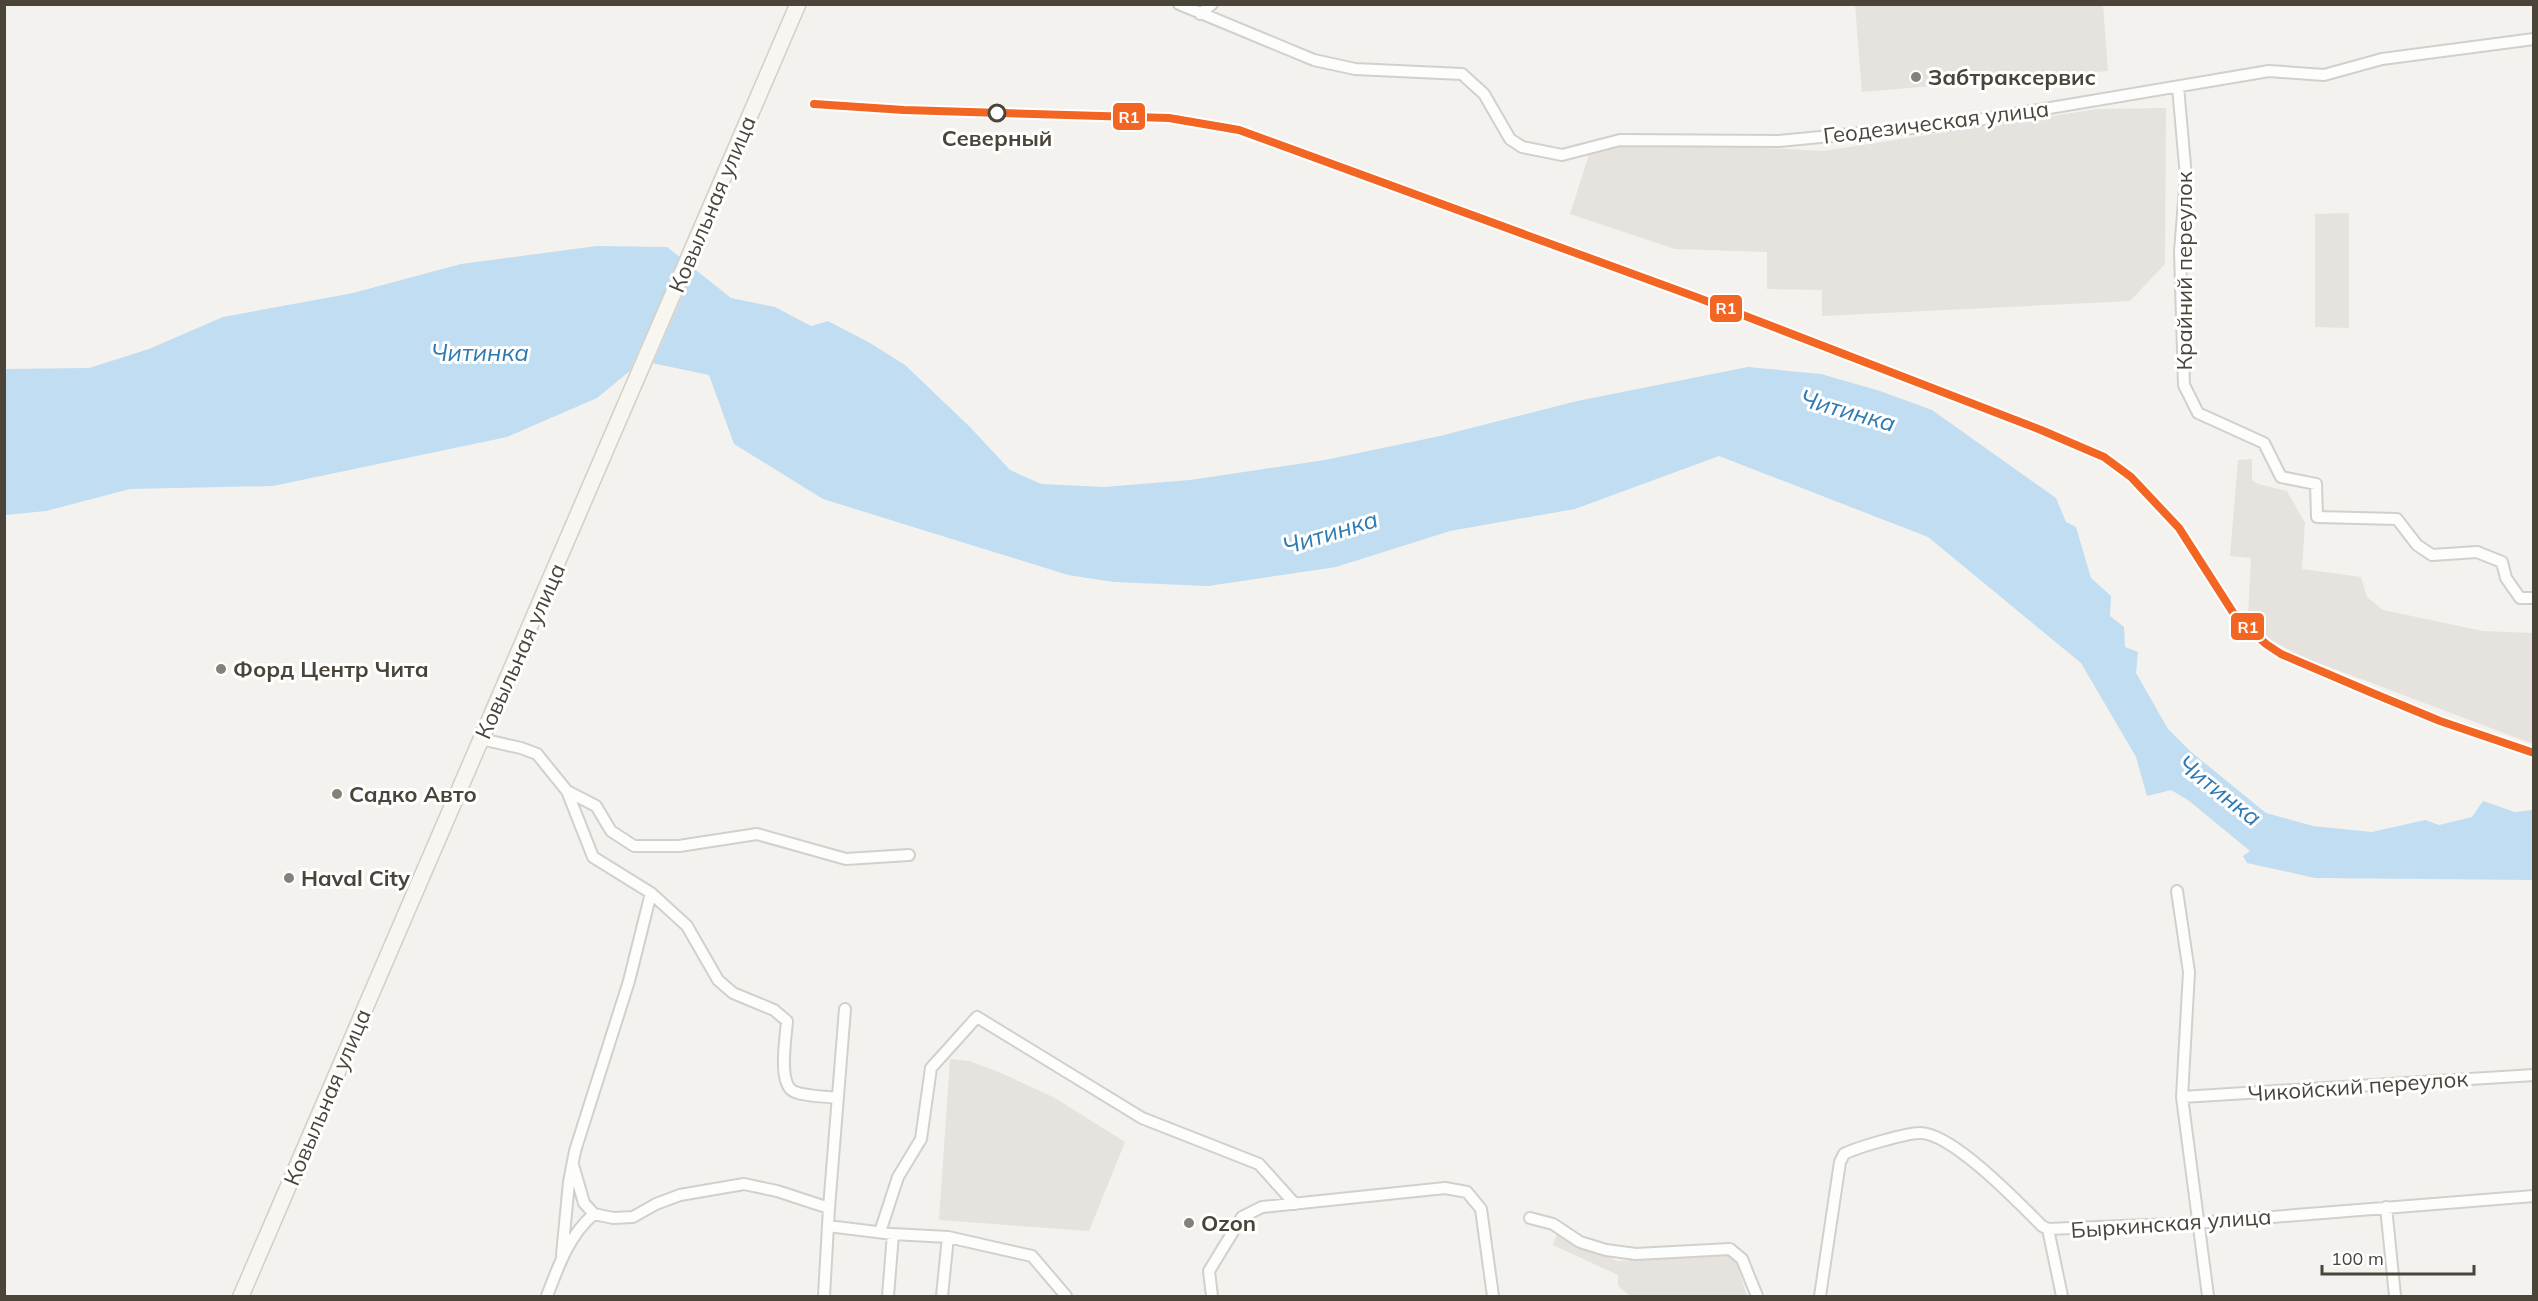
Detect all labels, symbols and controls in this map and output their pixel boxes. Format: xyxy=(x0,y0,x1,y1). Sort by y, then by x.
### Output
place label: Забтраксервис xyxy=(1928,63,2096,91)
marker: Забтраксервис xyxy=(1909,70,1923,84)
street label: Геодезическая улица xyxy=(1822,94,2050,150)
line badge: R1 xyxy=(1112,102,1146,131)
marker: Северный xyxy=(988,104,1006,122)
text: R1 xyxy=(1119,107,1139,127)
street label: Ковыльная улица xyxy=(662,111,762,297)
place label: Северный xyxy=(942,124,1052,152)
street label: Крайний переулок xyxy=(2170,171,2198,370)
line badge: R1 xyxy=(1709,294,1743,323)
text: R1 xyxy=(1716,298,1736,318)
water label: Читинка xyxy=(431,337,529,367)
water label: Читинка xyxy=(1797,382,1899,438)
water label: Читинка xyxy=(1279,503,1381,561)
street label: Ковыльная улица xyxy=(469,559,571,743)
line badge: R1 xyxy=(2230,612,2265,641)
text: R1 xyxy=(2238,617,2258,637)
place label: Форд Центр Чита xyxy=(233,655,429,683)
marker: Форд Центр Чита xyxy=(214,662,228,676)
water label: Читинка xyxy=(2172,748,2268,832)
place label: Садко Авто xyxy=(349,780,477,808)
marker: Садко Авто xyxy=(330,787,344,801)
place label: Haval Сity xyxy=(301,864,410,892)
marker: Haval Сity xyxy=(282,871,296,885)
street label: Ковыльная улица xyxy=(277,1004,377,1190)
street label: Чикойский переулок xyxy=(2247,1064,2469,1108)
street label: Быркинская улица xyxy=(2070,1202,2272,1244)
place label: Ozon xyxy=(1201,1209,1256,1237)
marker: Ozon xyxy=(1182,1216,1196,1230)
scale bar xyxy=(2322,1238,2474,1276)
text: 100 m xyxy=(2331,1247,2384,1270)

